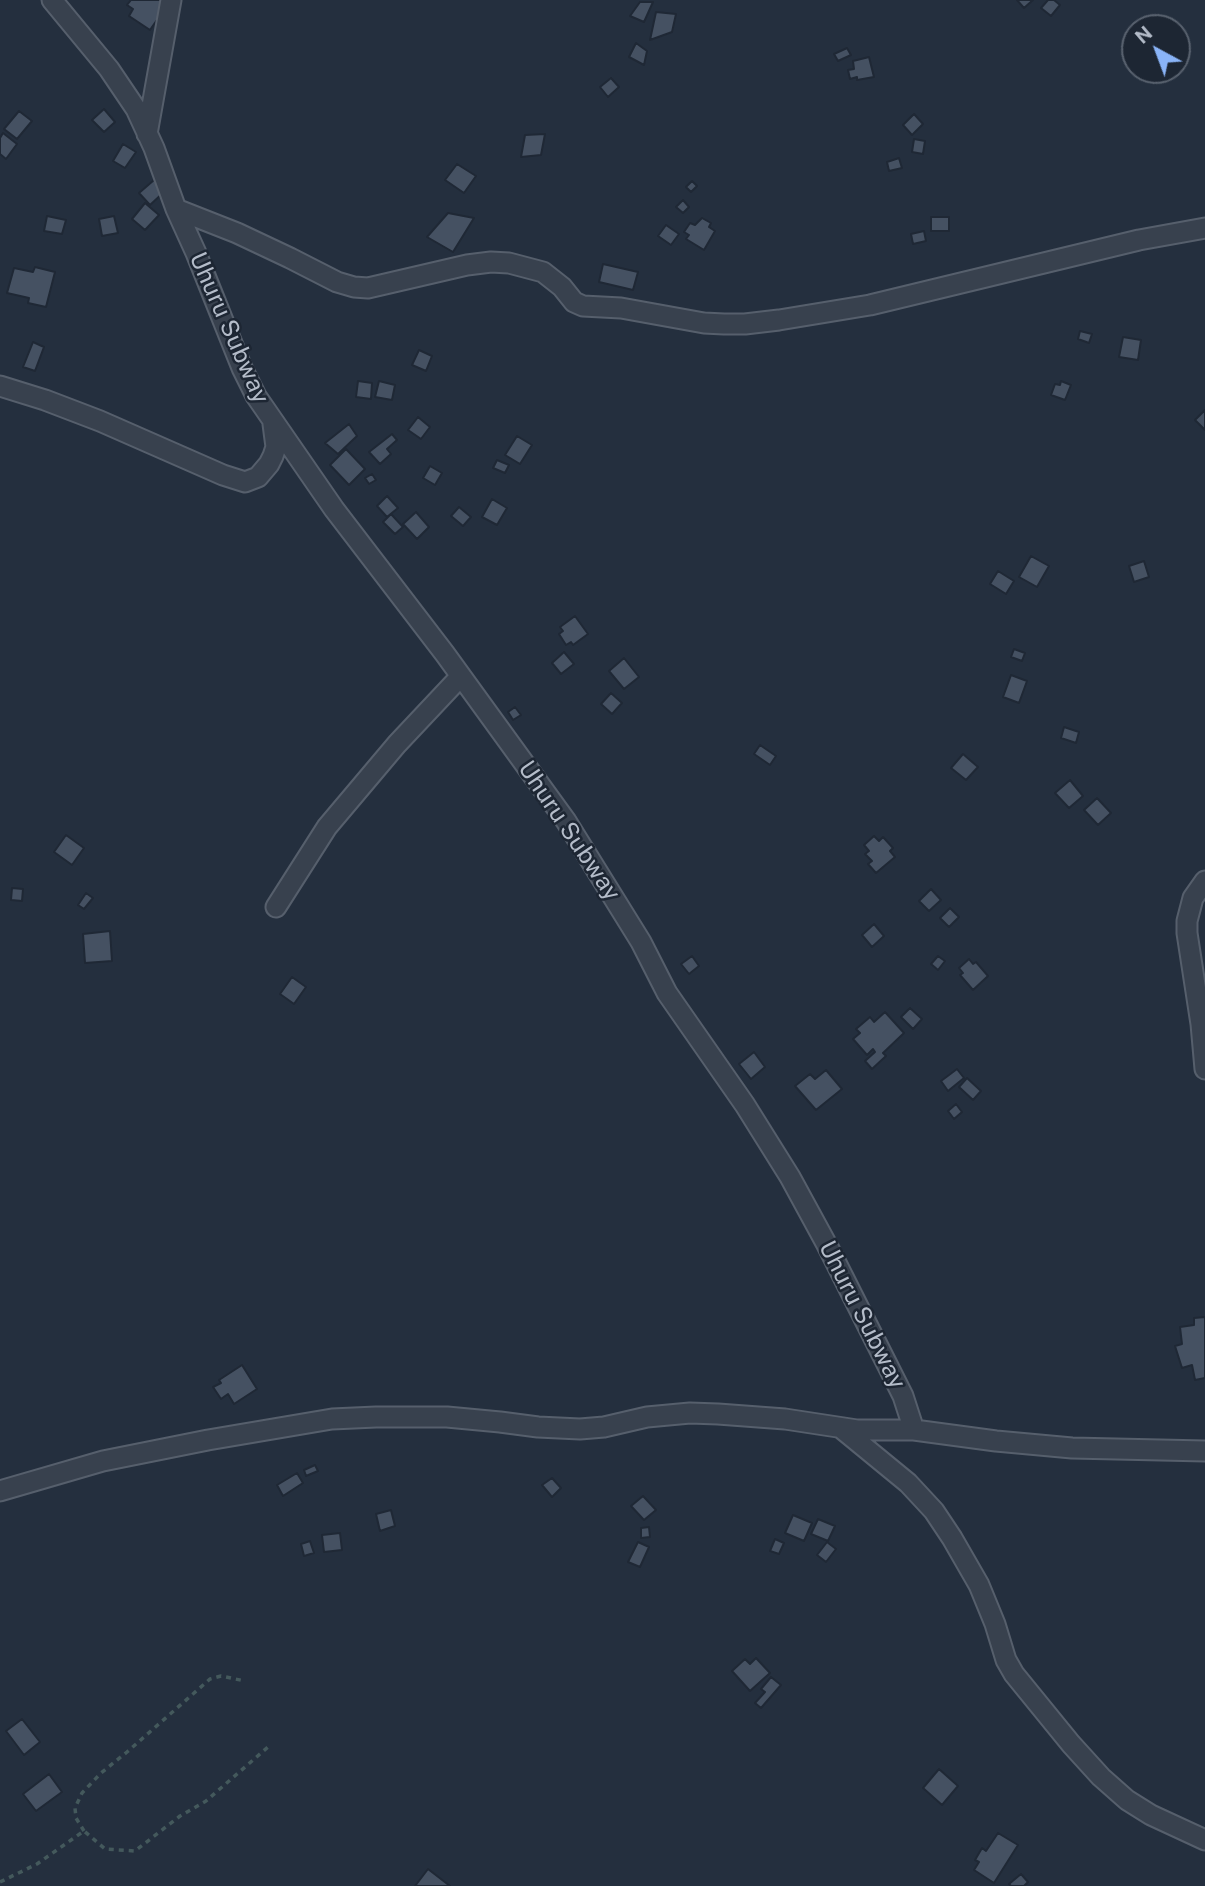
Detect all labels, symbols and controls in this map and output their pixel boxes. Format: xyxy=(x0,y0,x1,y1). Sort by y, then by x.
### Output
north arrow xyxy=(1121,14,1191,84)
text: N xyxy=(1131,21,1156,48)
street label: Uhuru Subway xyxy=(183,248,275,408)
street label: Uhuru Subway xyxy=(512,756,626,906)
street label: Uhuru Subway xyxy=(812,1236,912,1394)

